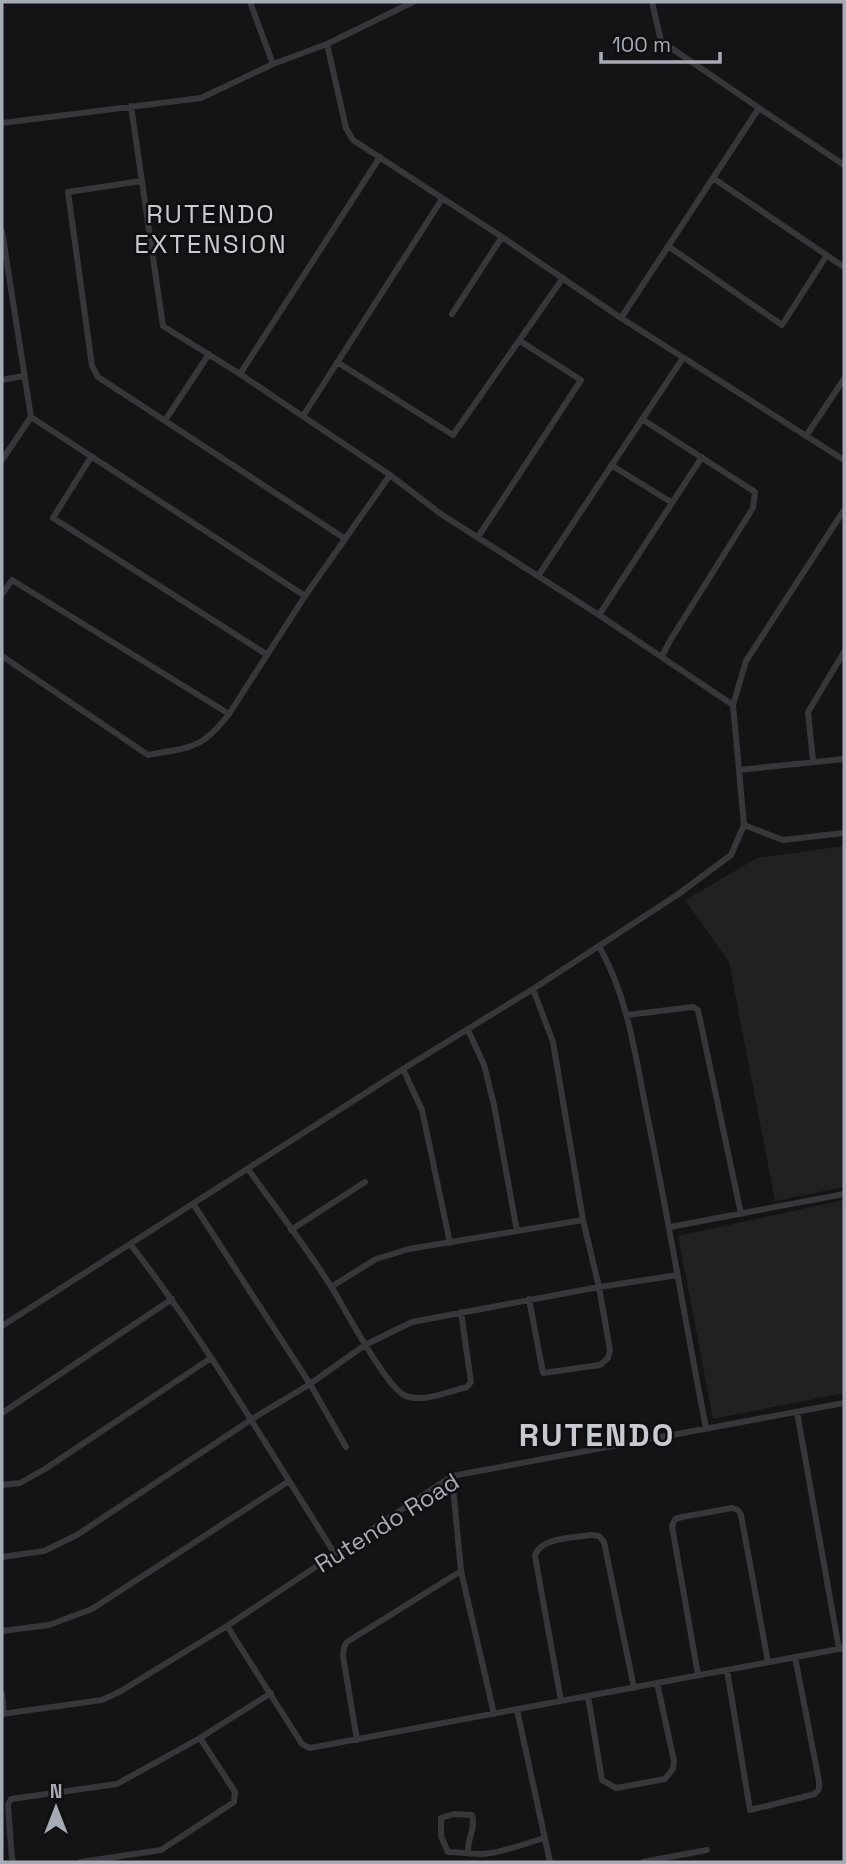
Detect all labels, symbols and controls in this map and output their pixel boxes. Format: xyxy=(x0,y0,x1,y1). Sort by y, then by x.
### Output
scale bar xyxy=(601,21,720,65)
text: 100 m xyxy=(612,31,671,58)
district label: RUTENDO EXTENSION xyxy=(134,197,288,261)
district label: RUTENDO xyxy=(519,1415,675,1455)
street label: Rutendo Road xyxy=(309,1466,465,1579)
north arrow xyxy=(21,1773,91,1843)
text: N xyxy=(50,1779,62,1804)

